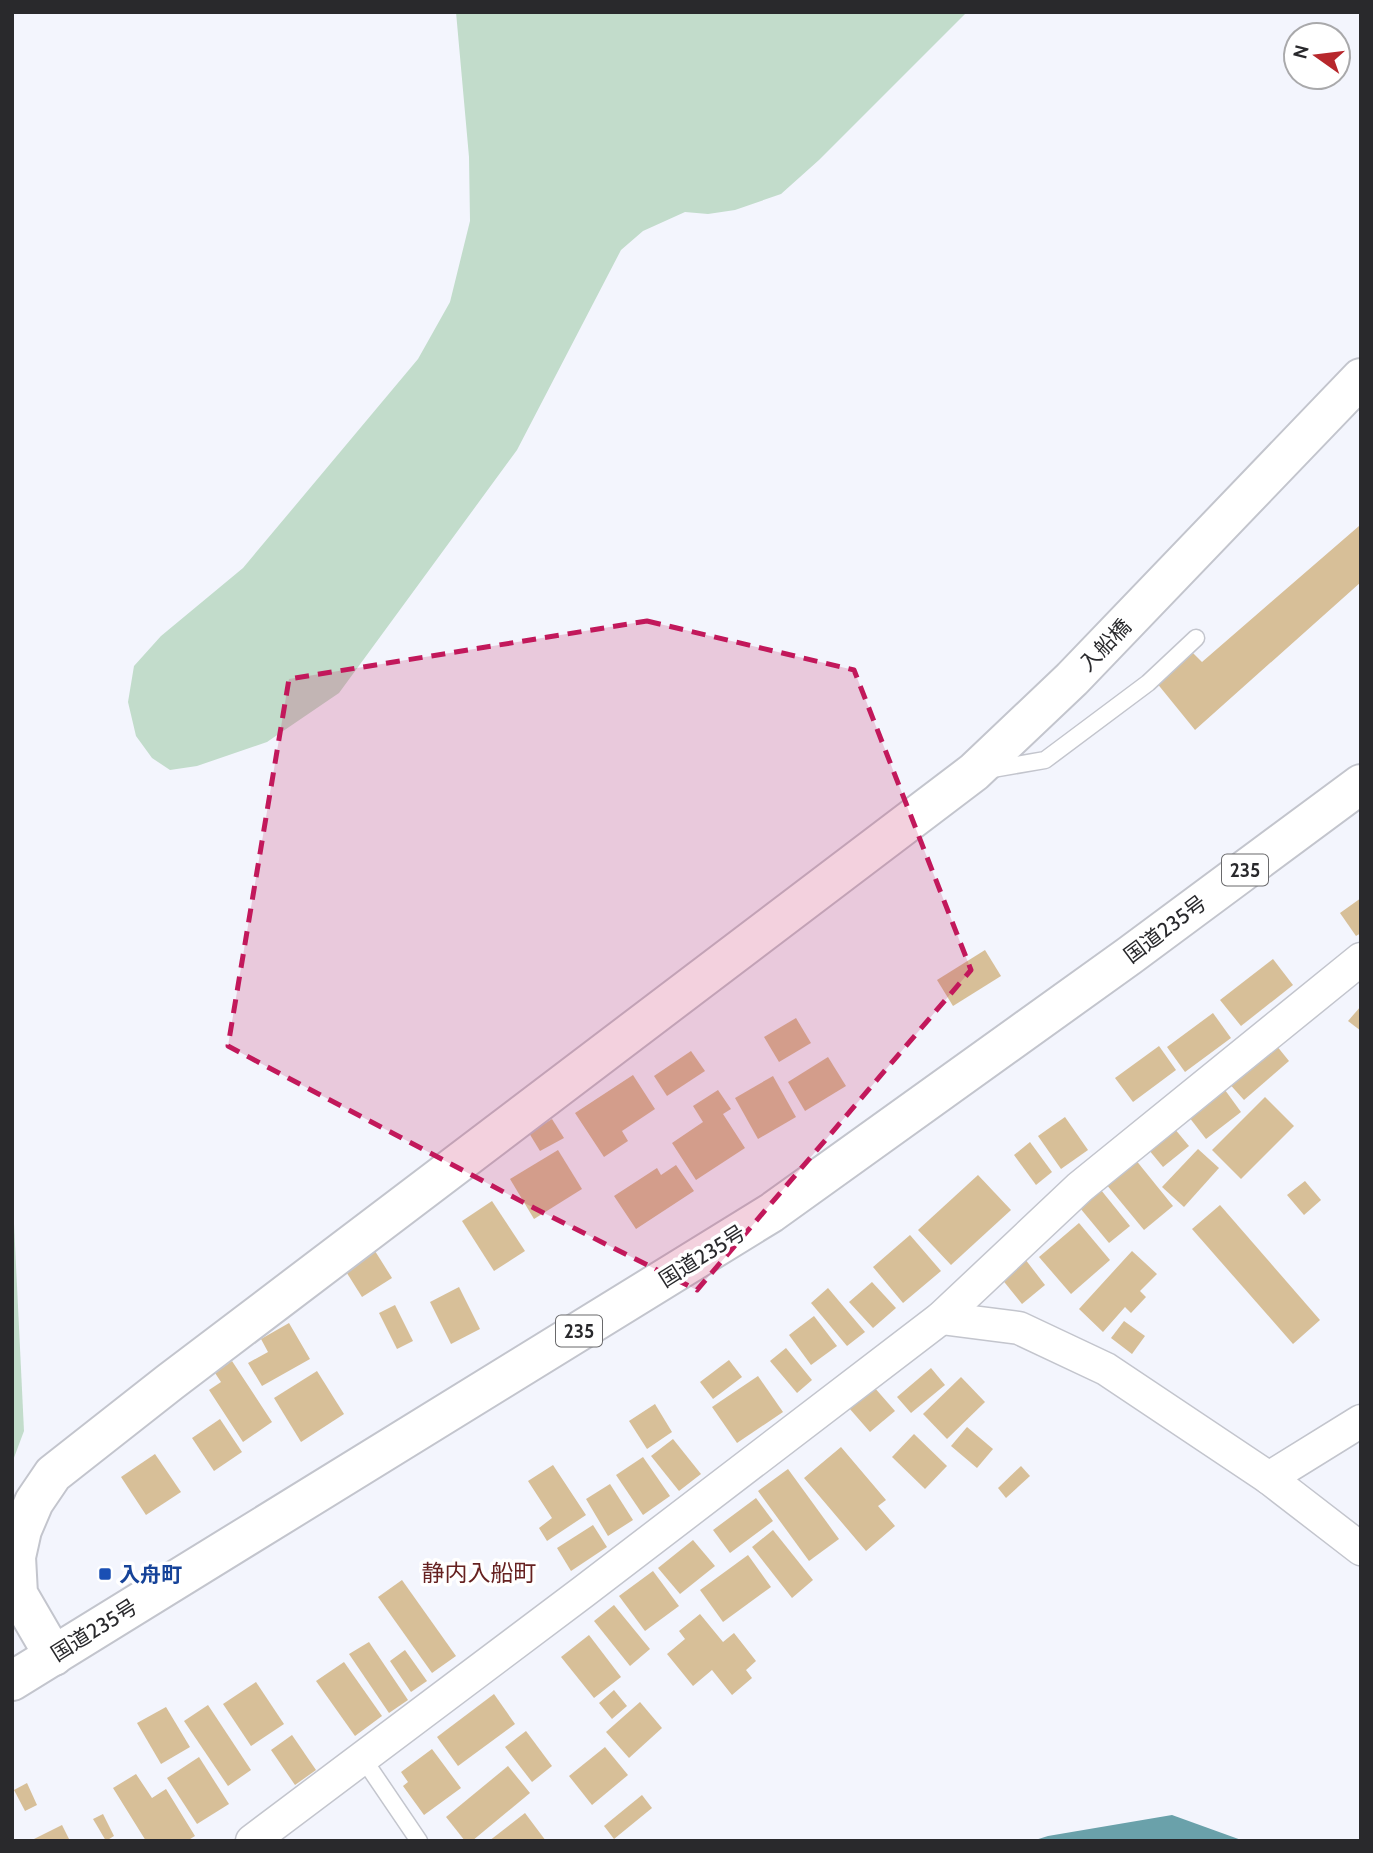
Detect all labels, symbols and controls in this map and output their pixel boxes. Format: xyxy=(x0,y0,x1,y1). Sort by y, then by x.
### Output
north arrow xyxy=(1282,21,1352,91)
text: N xyxy=(1288,43,1314,61)
street label: 入船橋 xyxy=(1074,614,1136,676)
road number: 235 xyxy=(1222,855,1268,886)
street label: 国道235号 xyxy=(1119,890,1211,968)
street label: 国道235号 xyxy=(654,1220,750,1292)
road number: 235 xyxy=(556,1316,602,1346)
district label: 静内入船町 xyxy=(422,1559,537,1587)
place label: 入舟町 xyxy=(119,1562,182,1587)
marker: 入舟町 xyxy=(97,1566,113,1582)
street label: 国道235号 xyxy=(46,1594,142,1666)

